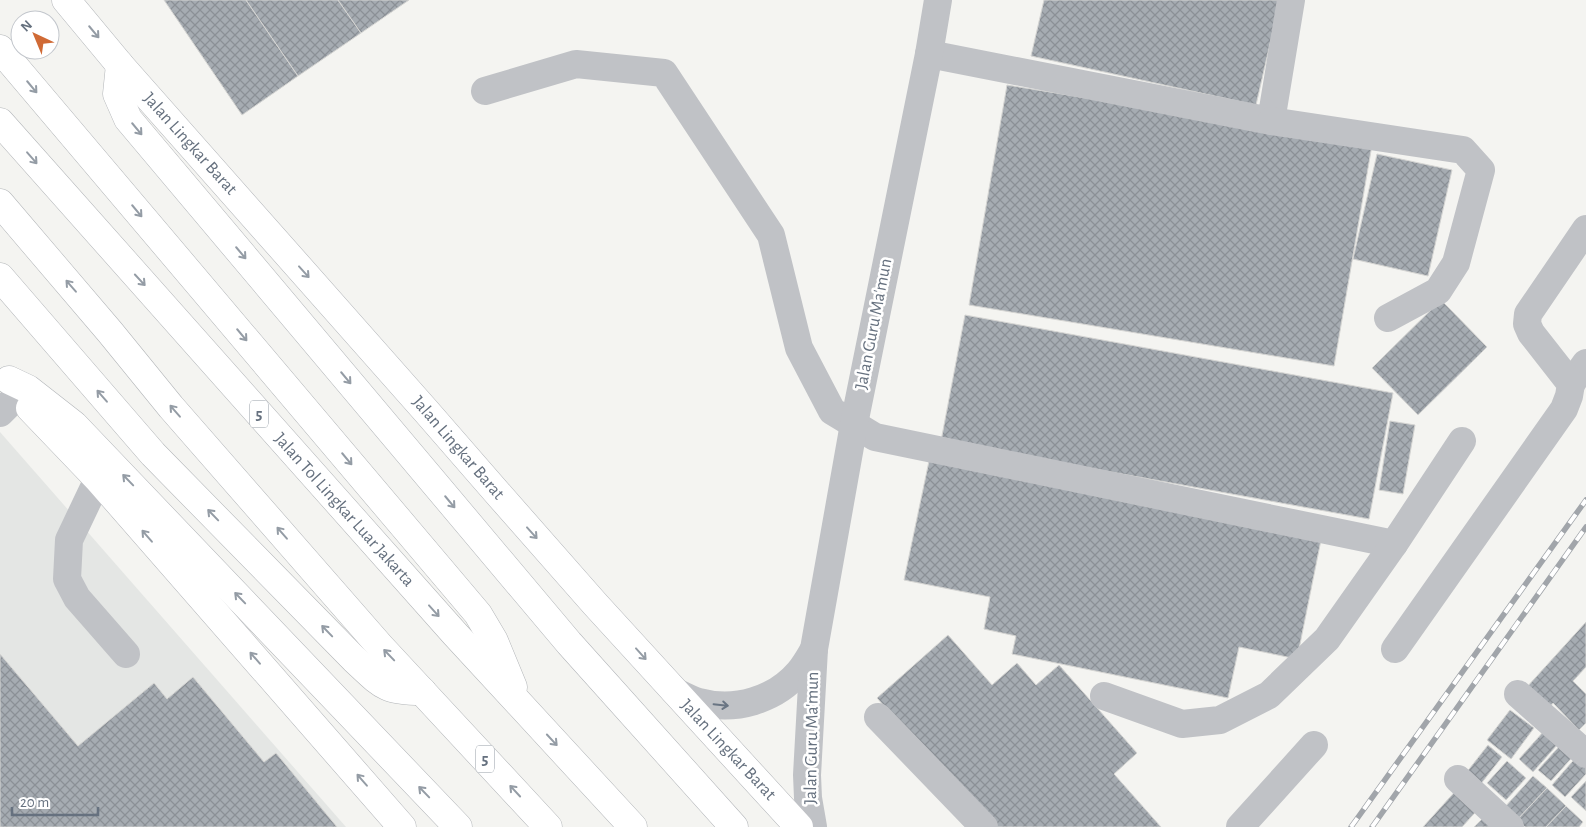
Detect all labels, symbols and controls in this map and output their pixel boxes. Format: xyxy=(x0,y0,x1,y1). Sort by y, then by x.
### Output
north arrow xyxy=(10,10,60,60)
text: N xyxy=(18,18,35,35)
one-way arrow xyxy=(88,26,99,39)
one-way arrow xyxy=(26,80,37,93)
street label: Jalan Lingkar Barat xyxy=(140,89,241,199)
one-way arrow xyxy=(131,122,142,135)
one-way arrow xyxy=(26,152,38,165)
one-way arrow xyxy=(131,204,142,217)
one-way arrow xyxy=(235,247,247,260)
street label: Jalan Guru Ma'mun xyxy=(852,257,896,391)
one-way arrow xyxy=(298,265,309,278)
one-way arrow xyxy=(134,273,146,286)
one-way arrow xyxy=(66,280,77,293)
one-way arrow xyxy=(236,328,247,341)
one-way arrow xyxy=(340,371,351,384)
one-way arrow xyxy=(97,389,108,402)
street label: Jalan Lingkar Barat xyxy=(408,393,508,503)
road number: 5 xyxy=(250,400,268,428)
one-way arrow xyxy=(169,405,180,418)
street label: Jalan Tol Lingkar Luar Jakarta xyxy=(270,430,418,590)
one-way arrow xyxy=(341,452,352,465)
one-way arrow xyxy=(122,474,134,487)
one-way arrow xyxy=(445,495,456,508)
one-way arrow xyxy=(207,509,219,521)
one-way arrow xyxy=(526,526,538,539)
one-way arrow xyxy=(277,527,288,540)
one-way arrow xyxy=(142,529,153,542)
one-way arrow xyxy=(234,592,246,604)
one-way arrow xyxy=(428,604,440,617)
one-way arrow xyxy=(320,625,333,637)
one-way arrow xyxy=(635,648,646,661)
one-way arrow xyxy=(383,649,395,662)
one-way arrow xyxy=(249,652,260,665)
street label: Jalan Guru Ma'mun xyxy=(802,671,822,805)
street label: Jalan Lingkar Barat xyxy=(677,696,779,804)
one-way arrow xyxy=(712,700,728,710)
one-way arrow xyxy=(547,733,558,746)
road number: 5 xyxy=(476,746,494,772)
one-way arrow xyxy=(356,774,367,787)
scale bar xyxy=(12,784,99,816)
one-way arrow xyxy=(418,785,430,798)
one-way arrow xyxy=(509,785,521,798)
text: 20 m xyxy=(20,795,49,810)

